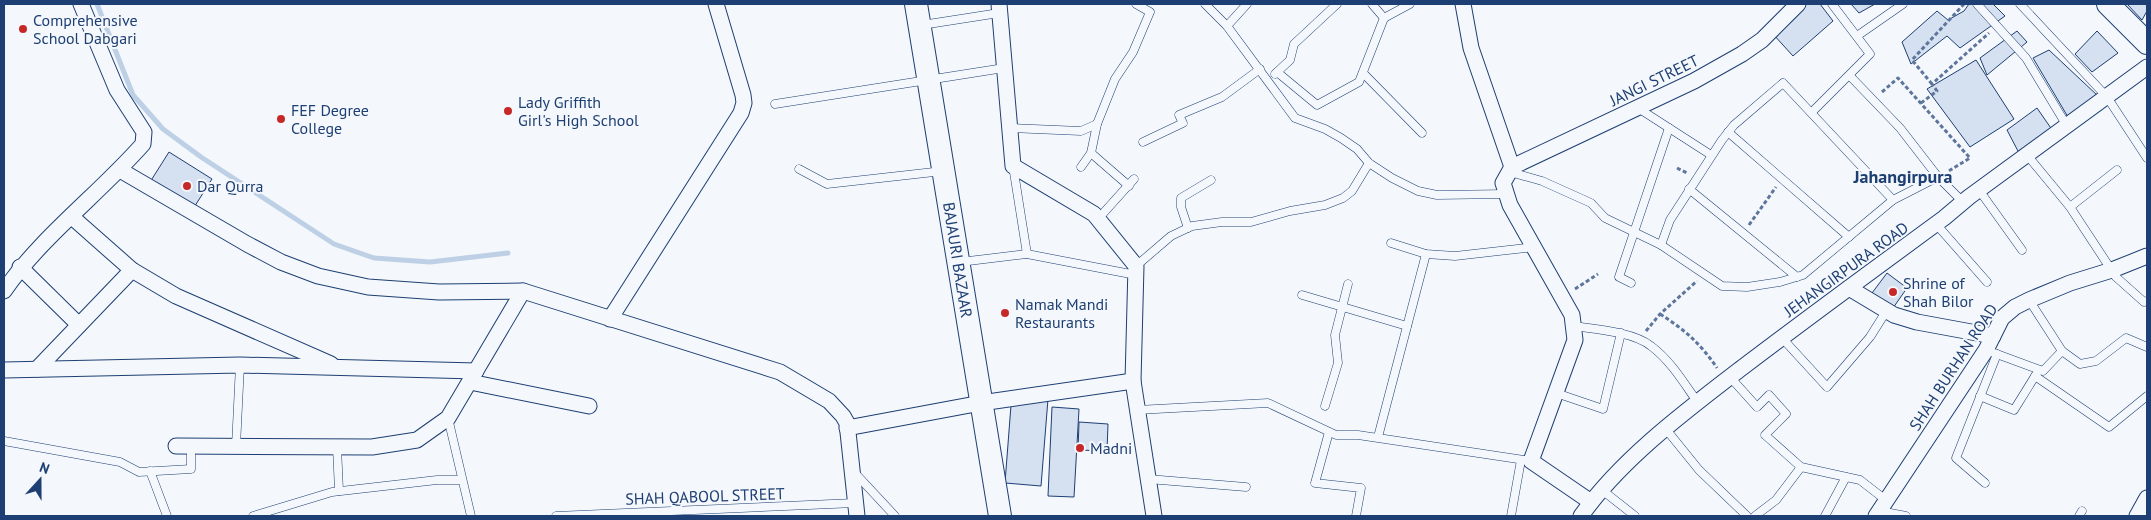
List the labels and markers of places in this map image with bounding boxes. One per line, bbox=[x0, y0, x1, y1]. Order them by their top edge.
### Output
place label: Comprehensive School Dabgari bbox=[33, 10, 138, 48]
marker: Comprehensive School Dabgari bbox=[17, 23, 29, 35]
place label: Lady Griffith Girl's High School bbox=[518, 92, 639, 130]
place label: FEF Degree College bbox=[291, 100, 369, 138]
marker: Lady Griffith Girl's High School bbox=[502, 105, 514, 117]
marker: FEF Degree College bbox=[275, 113, 287, 125]
place label: Dar Qurra bbox=[197, 176, 264, 196]
marker: Dar Qurra bbox=[181, 180, 193, 192]
place label: Shrine of Shah Bilor bbox=[1903, 273, 1974, 311]
marker: Shrine of Shah Bilor bbox=[1887, 286, 1899, 298]
place label: Namak Mandi Restaurants bbox=[1015, 294, 1108, 332]
marker: Namak Mandi Restaurants bbox=[999, 307, 1011, 319]
place label: Madni bbox=[1090, 438, 1132, 458]
marker: Madni bbox=[1074, 442, 1086, 454]

